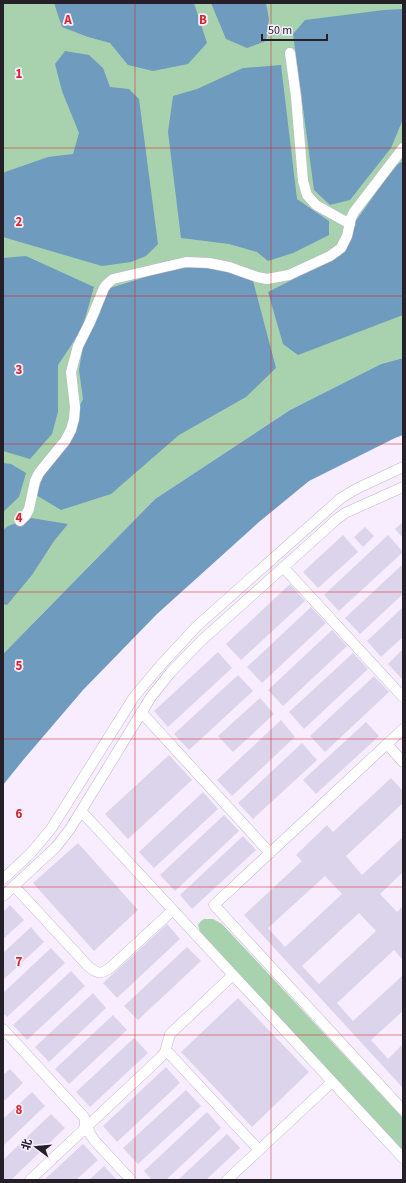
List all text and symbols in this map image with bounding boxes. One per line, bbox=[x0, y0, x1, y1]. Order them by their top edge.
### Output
text: A bbox=[63, 11, 72, 29]
text: B bbox=[199, 11, 207, 29]
scale bar bbox=[262, 16, 327, 42]
text: 50 m bbox=[268, 22, 292, 39]
text: 1 bbox=[16, 65, 23, 83]
text: 2 bbox=[16, 213, 23, 231]
text: 3 bbox=[16, 361, 23, 379]
text: 4 bbox=[16, 509, 23, 527]
text: 5 bbox=[16, 657, 23, 675]
text: 6 bbox=[16, 805, 23, 823]
text: 7 bbox=[16, 953, 23, 971]
text: 8 bbox=[16, 1101, 23, 1119]
north arrow bbox=[16, 1127, 56, 1167]
text: 北 bbox=[18, 1137, 36, 1152]

